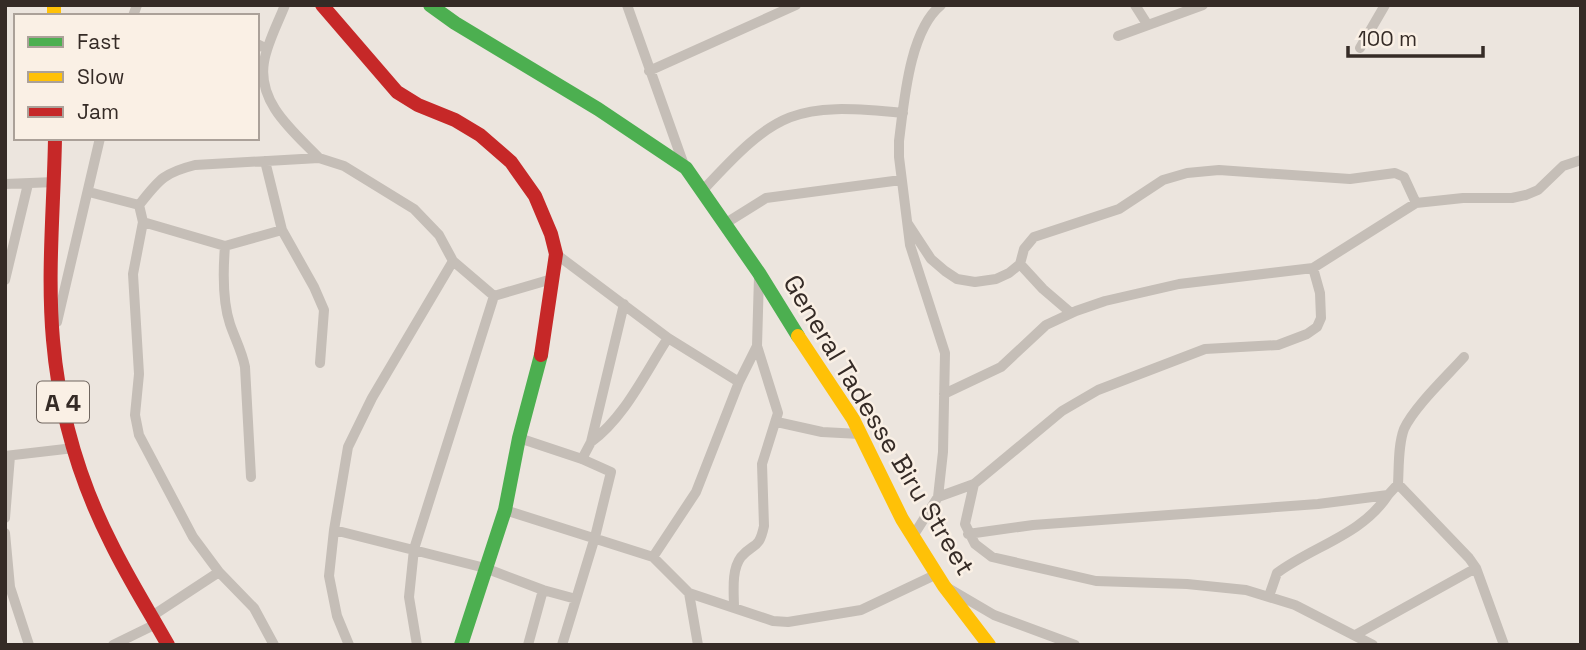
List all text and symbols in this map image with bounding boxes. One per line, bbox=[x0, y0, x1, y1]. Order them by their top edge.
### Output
legend bbox=[14, 14, 259, 140]
scale bar bbox=[1348, 14, 1483, 58]
text: 100 m bbox=[1358, 25, 1417, 52]
text: Fast bbox=[77, 28, 121, 55]
text: Slow bbox=[77, 63, 125, 90]
text: Jam bbox=[77, 98, 119, 125]
street label: General Tadesse Biru Street bbox=[776, 268, 982, 582]
road number: A 4 bbox=[37, 382, 89, 422]

